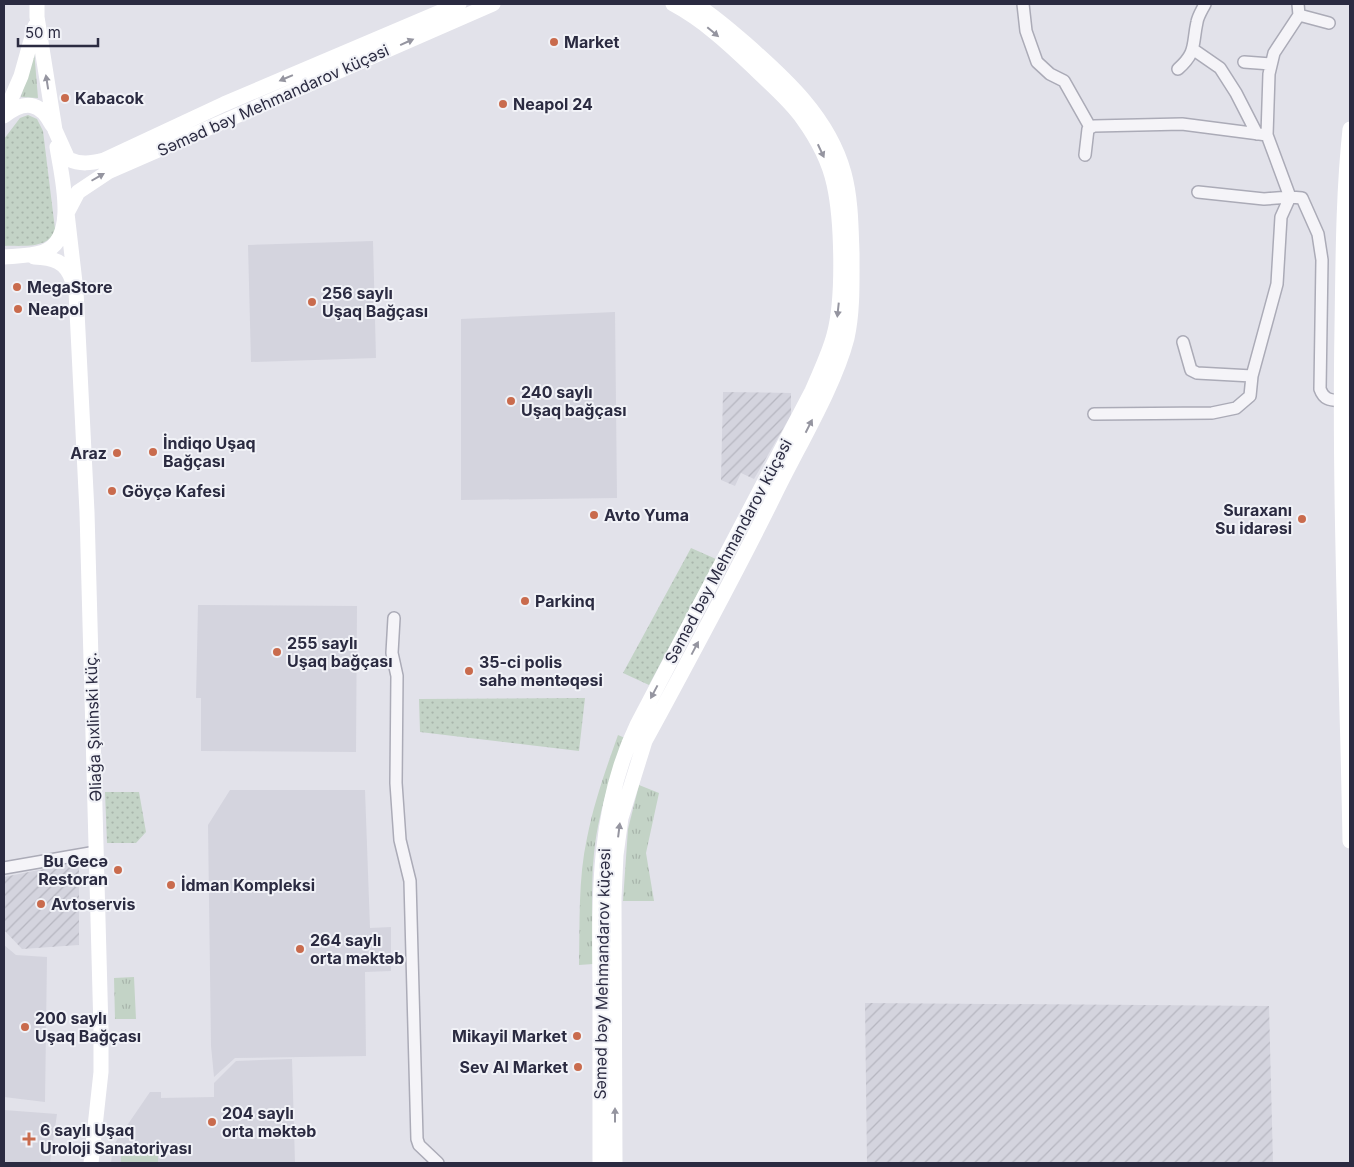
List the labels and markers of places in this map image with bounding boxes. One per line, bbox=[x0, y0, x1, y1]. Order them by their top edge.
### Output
place label: Market bbox=[564, 32, 619, 52]
marker: Market bbox=[548, 36, 560, 48]
place label: Kabacok bbox=[75, 88, 145, 108]
marker: Kabacok bbox=[59, 92, 71, 104]
place label: Neapol 24 bbox=[513, 94, 593, 114]
marker: Neapol 24 bbox=[497, 98, 509, 110]
place label: MegaStore bbox=[27, 277, 112, 297]
marker: MegaStore bbox=[11, 281, 23, 293]
place label: 256 saylı Uşaq Bağçası bbox=[322, 283, 428, 321]
marker: 256 saylı Uşaq Bağçası bbox=[306, 296, 318, 308]
place label: Neapol bbox=[28, 299, 83, 319]
marker: Neapol bbox=[12, 303, 24, 315]
place label: 240 saylı Uşaq bağçası bbox=[521, 382, 627, 420]
marker: 240 saylı Uşaq bağçası bbox=[505, 395, 517, 407]
place label: İndiqo Uşaq Bağçası bbox=[163, 433, 256, 471]
place label: Araz bbox=[70, 443, 107, 463]
marker: İndiqo Uşaq Bağçası bbox=[147, 446, 159, 458]
marker: Araz bbox=[111, 447, 123, 459]
place label: Göyçə Kafesi bbox=[122, 481, 225, 501]
marker: Göyçə Kafesi bbox=[106, 485, 118, 497]
place label: Suraxanı Su idarəsi bbox=[1215, 500, 1292, 538]
place label: Avto Yuma bbox=[604, 505, 689, 525]
marker: Avto Yuma bbox=[588, 509, 600, 521]
marker: Suraxanı Su idarəsi bbox=[1296, 513, 1308, 525]
place label: Parkinq bbox=[535, 591, 595, 611]
marker: Parkinq bbox=[519, 595, 531, 607]
place label: 255 saylı Uşaq bağçası bbox=[287, 633, 393, 671]
marker: 255 saylı Uşaq bağçası bbox=[271, 646, 283, 658]
place label: 35-ci polis sahə məntəqəsi bbox=[479, 652, 603, 690]
marker: 35-ci polis sahə məntəqəsi bbox=[463, 665, 475, 677]
place label: Bu Gecə Restoran bbox=[38, 851, 108, 889]
marker: Bu Gecə Restoran bbox=[112, 864, 124, 876]
place label: İdman Kompleksi bbox=[181, 875, 315, 895]
marker: İdman Kompleksi bbox=[165, 879, 177, 891]
place label: Avtoservis bbox=[51, 894, 135, 914]
marker: Avtoservis bbox=[35, 898, 47, 910]
place label: 264 saylı orta məktəb bbox=[310, 930, 404, 968]
marker: 264 saylı orta məktəb bbox=[294, 943, 306, 955]
place label: 200 saylı Uşaq Bağçası bbox=[35, 1008, 141, 1046]
marker: 200 saylı Uşaq Bağçası bbox=[19, 1021, 31, 1033]
place label: Mikayil Market bbox=[452, 1026, 567, 1046]
marker: Mikayil Market bbox=[571, 1030, 583, 1042]
place label: Sev Al Market bbox=[460, 1057, 568, 1077]
marker: Sev Al Market bbox=[572, 1061, 584, 1073]
place label: 204 saylı orta məktəb bbox=[222, 1103, 316, 1141]
marker: 204 saylı orta məktəb bbox=[206, 1116, 218, 1128]
place label: 6 saylı Uşaq Uroloji Sanatoriyası bbox=[40, 1120, 192, 1158]
marker: 6 saylı Uşaq Uroloji Sanatoriyası bbox=[22, 1132, 36, 1146]

